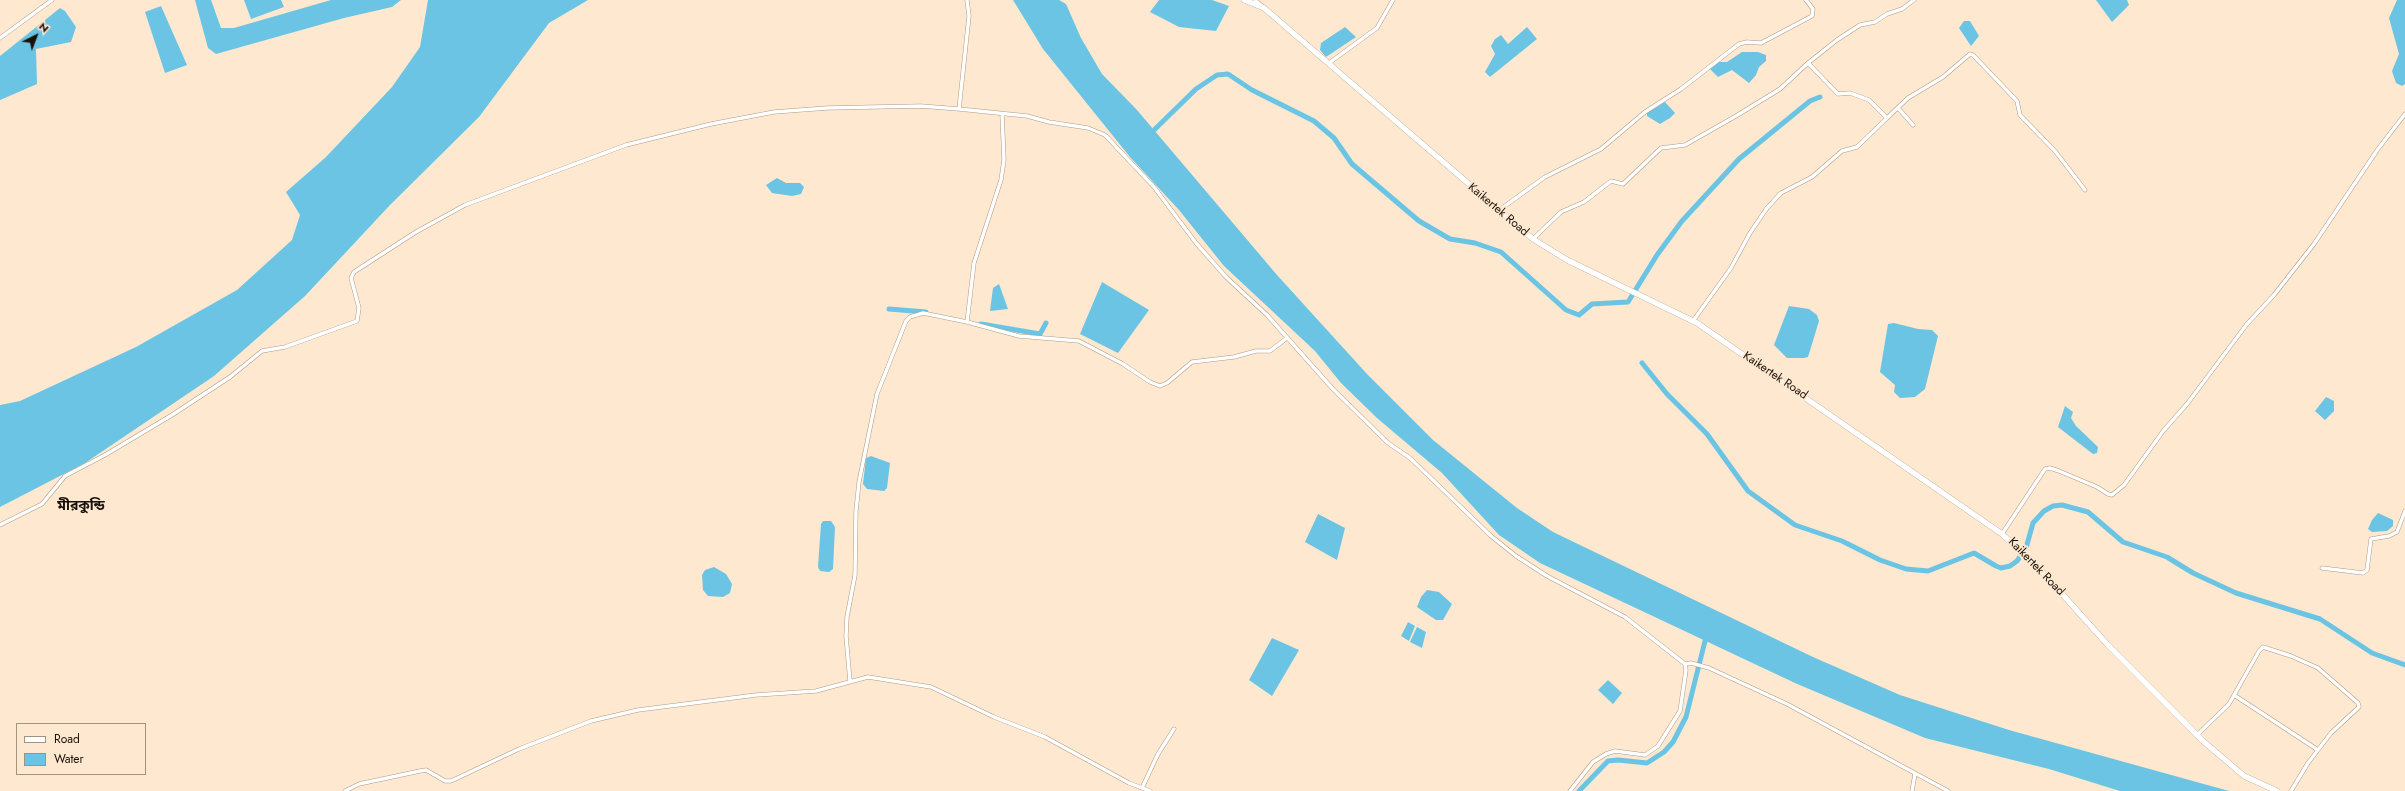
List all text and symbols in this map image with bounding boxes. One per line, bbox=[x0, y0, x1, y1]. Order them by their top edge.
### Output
north arrow bbox=[16, 16, 56, 56]
text: N bbox=[35, 18, 53, 36]
street label: Kaikertek Road bbox=[1465, 180, 1531, 240]
street label: Kaikertek Road bbox=[1740, 349, 1810, 403]
district label: মীরকুন্ডি bbox=[57, 499, 105, 515]
street label: Kaikertek Road bbox=[2005, 535, 2067, 599]
legend bbox=[16, 723, 146, 775]
text: Road bbox=[54, 730, 80, 748]
text: Water bbox=[54, 750, 84, 768]

